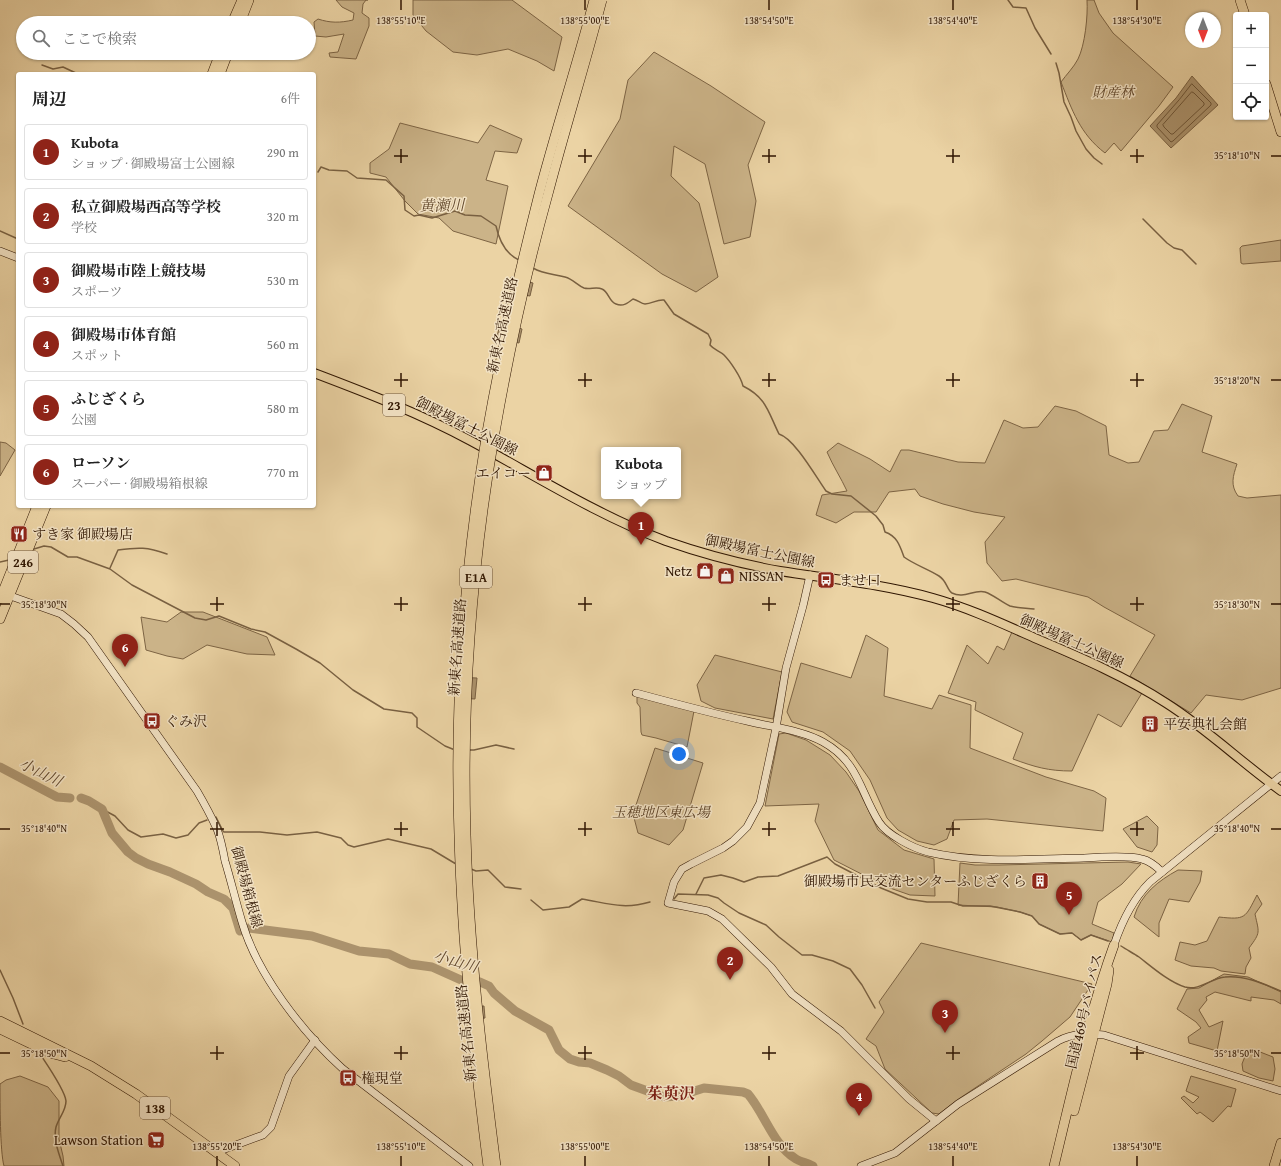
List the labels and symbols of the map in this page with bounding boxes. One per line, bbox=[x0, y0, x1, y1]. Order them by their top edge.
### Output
north arrow bbox=[1185, 12, 1221, 48]
text: 138°55'10"E bbox=[376, 13, 426, 28]
text: 138°55'00"E bbox=[560, 13, 610, 28]
text: 138°54'50"E bbox=[744, 13, 794, 28]
text: 138°54'40"E bbox=[928, 13, 978, 28]
text: 138°54'30"E bbox=[1112, 13, 1162, 28]
park label: 財産林 bbox=[1092, 82, 1136, 102]
text: 35°18'10"N bbox=[1214, 148, 1260, 163]
water label: 黄瀬川 bbox=[419, 194, 467, 216]
street label: 新東名高速道路 bbox=[482, 275, 522, 375]
text: 35°18'20"N bbox=[1214, 373, 1260, 388]
street label: 御殿場富士公園線 bbox=[413, 392, 521, 460]
road number: 23 bbox=[383, 394, 405, 416]
place label: エイコー bbox=[476, 463, 531, 483]
shop icon: エイコー bbox=[534, 463, 554, 483]
pin: 1 bbox=[628, 512, 654, 545]
restaurant icon: すき家 御殿場店 bbox=[9, 524, 29, 544]
place label: すき家 御殿場店 bbox=[32, 524, 133, 544]
street label: 御殿場富士公園線 bbox=[703, 530, 817, 572]
road number: 246 bbox=[8, 551, 38, 573]
place label: Netz bbox=[665, 561, 692, 581]
shop icon: Netz bbox=[695, 561, 715, 581]
road number: E1A bbox=[460, 566, 492, 588]
shop icon: NISSAN bbox=[716, 566, 736, 586]
place label: NISSAN bbox=[739, 566, 784, 586]
bus stop icon: ませ口 bbox=[816, 570, 836, 590]
place label: ませ口 bbox=[839, 570, 881, 590]
text: 35°18'30"N bbox=[21, 597, 67, 612]
street label: 新東名高速道路 bbox=[444, 597, 470, 697]
text: 35°18'30"N bbox=[1214, 597, 1260, 612]
street label: 御殿場富士公園線 bbox=[1017, 609, 1127, 673]
pin: 6 bbox=[112, 634, 138, 667]
bus stop icon: ぐみ沢 bbox=[142, 711, 162, 731]
place label: ぐみ沢 bbox=[165, 711, 207, 731]
building icon: 平安典礼会館 bbox=[1140, 714, 1160, 734]
place label: 平安典礼会館 bbox=[1163, 714, 1247, 734]
your location bbox=[669, 744, 689, 764]
water label: 小山川 bbox=[16, 753, 68, 792]
park label: 玉穂地区東広場 bbox=[612, 802, 712, 822]
text: 35°18'40"N bbox=[21, 821, 67, 836]
text: 35°18'40"N bbox=[1214, 821, 1260, 836]
street label: 御殿場箱根線 bbox=[226, 844, 268, 930]
place label: 御殿場市民交流センターふじざくら bbox=[804, 871, 1027, 891]
building icon: 御殿場市民交流センターふじざくら bbox=[1030, 871, 1050, 891]
pin: 5 bbox=[1056, 882, 1082, 915]
water label: 小山川 bbox=[431, 945, 482, 978]
pin: 2 bbox=[717, 947, 743, 980]
street label: 国道469号バイパス bbox=[1061, 951, 1107, 1071]
street label: 新東名高速道路 bbox=[451, 983, 481, 1083]
pin: 3 bbox=[932, 1000, 958, 1033]
text: 35°18'50"N bbox=[21, 1046, 67, 1061]
text: 35°18'50"N bbox=[1214, 1046, 1260, 1061]
bus stop icon: 権現堂 bbox=[338, 1068, 358, 1088]
place label: 権現堂 bbox=[361, 1068, 403, 1088]
district label: 茱萸沢 bbox=[647, 1081, 695, 1105]
pin: 4 bbox=[846, 1083, 872, 1116]
road number: 138 bbox=[140, 1097, 170, 1119]
place label: Lawson Station bbox=[54, 1130, 143, 1150]
supermarket icon: Lawson Station bbox=[146, 1130, 166, 1150]
text: 138°55'20"E bbox=[192, 1139, 242, 1154]
text: 138°55'10"E bbox=[376, 1139, 426, 1154]
text: 138°55'00"E bbox=[560, 1139, 610, 1154]
text: 138°54'50"E bbox=[744, 1139, 794, 1154]
text: 138°54'40"E bbox=[928, 1139, 978, 1154]
text: 138°54'30"E bbox=[1112, 1139, 1162, 1154]

